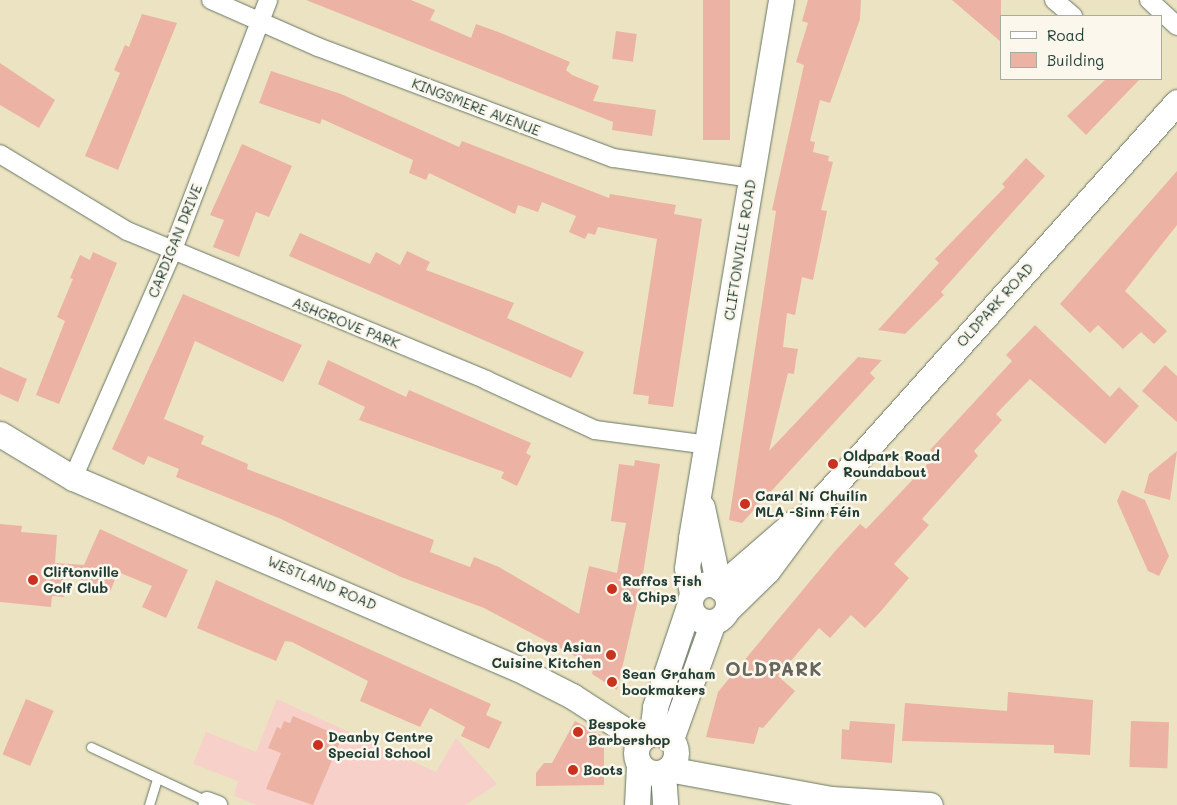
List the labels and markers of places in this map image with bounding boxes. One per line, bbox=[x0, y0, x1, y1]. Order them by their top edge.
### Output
place label: Oldpark Road Roundabout bbox=[843, 448, 940, 481]
marker: Oldpark Road Roundabout bbox=[827, 458, 839, 470]
place label: Carál Ní Chuilín MLA -Sinn Féin bbox=[755, 488, 867, 520]
marker: Carál Ní Chuilín MLA -Sinn Féin bbox=[739, 498, 751, 510]
place label: Cliftonville Golf Club bbox=[43, 564, 119, 596]
place label: Raffos Fish & Chips bbox=[622, 573, 702, 606]
marker: Cliftonville Golf Club bbox=[27, 574, 39, 586]
marker: Raffos Fish & Chips bbox=[606, 583, 618, 595]
place label: Choys Asian Cuisine Kitchen bbox=[492, 639, 601, 672]
marker: Choys Asian Cuisine Kitchen bbox=[605, 649, 617, 661]
place label: Sean Graham bookmakers bbox=[622, 666, 715, 699]
marker: Sean Graham bookmakers bbox=[606, 676, 618, 688]
place label: Bespoke Barbershop bbox=[588, 716, 670, 749]
marker: Bespoke Barbershop bbox=[572, 726, 584, 738]
place label: Deanby Centre Special School bbox=[328, 729, 433, 762]
marker: Deanby Centre Special School bbox=[312, 739, 324, 751]
place label: Boots bbox=[583, 762, 623, 778]
marker: Boots bbox=[567, 764, 579, 776]

